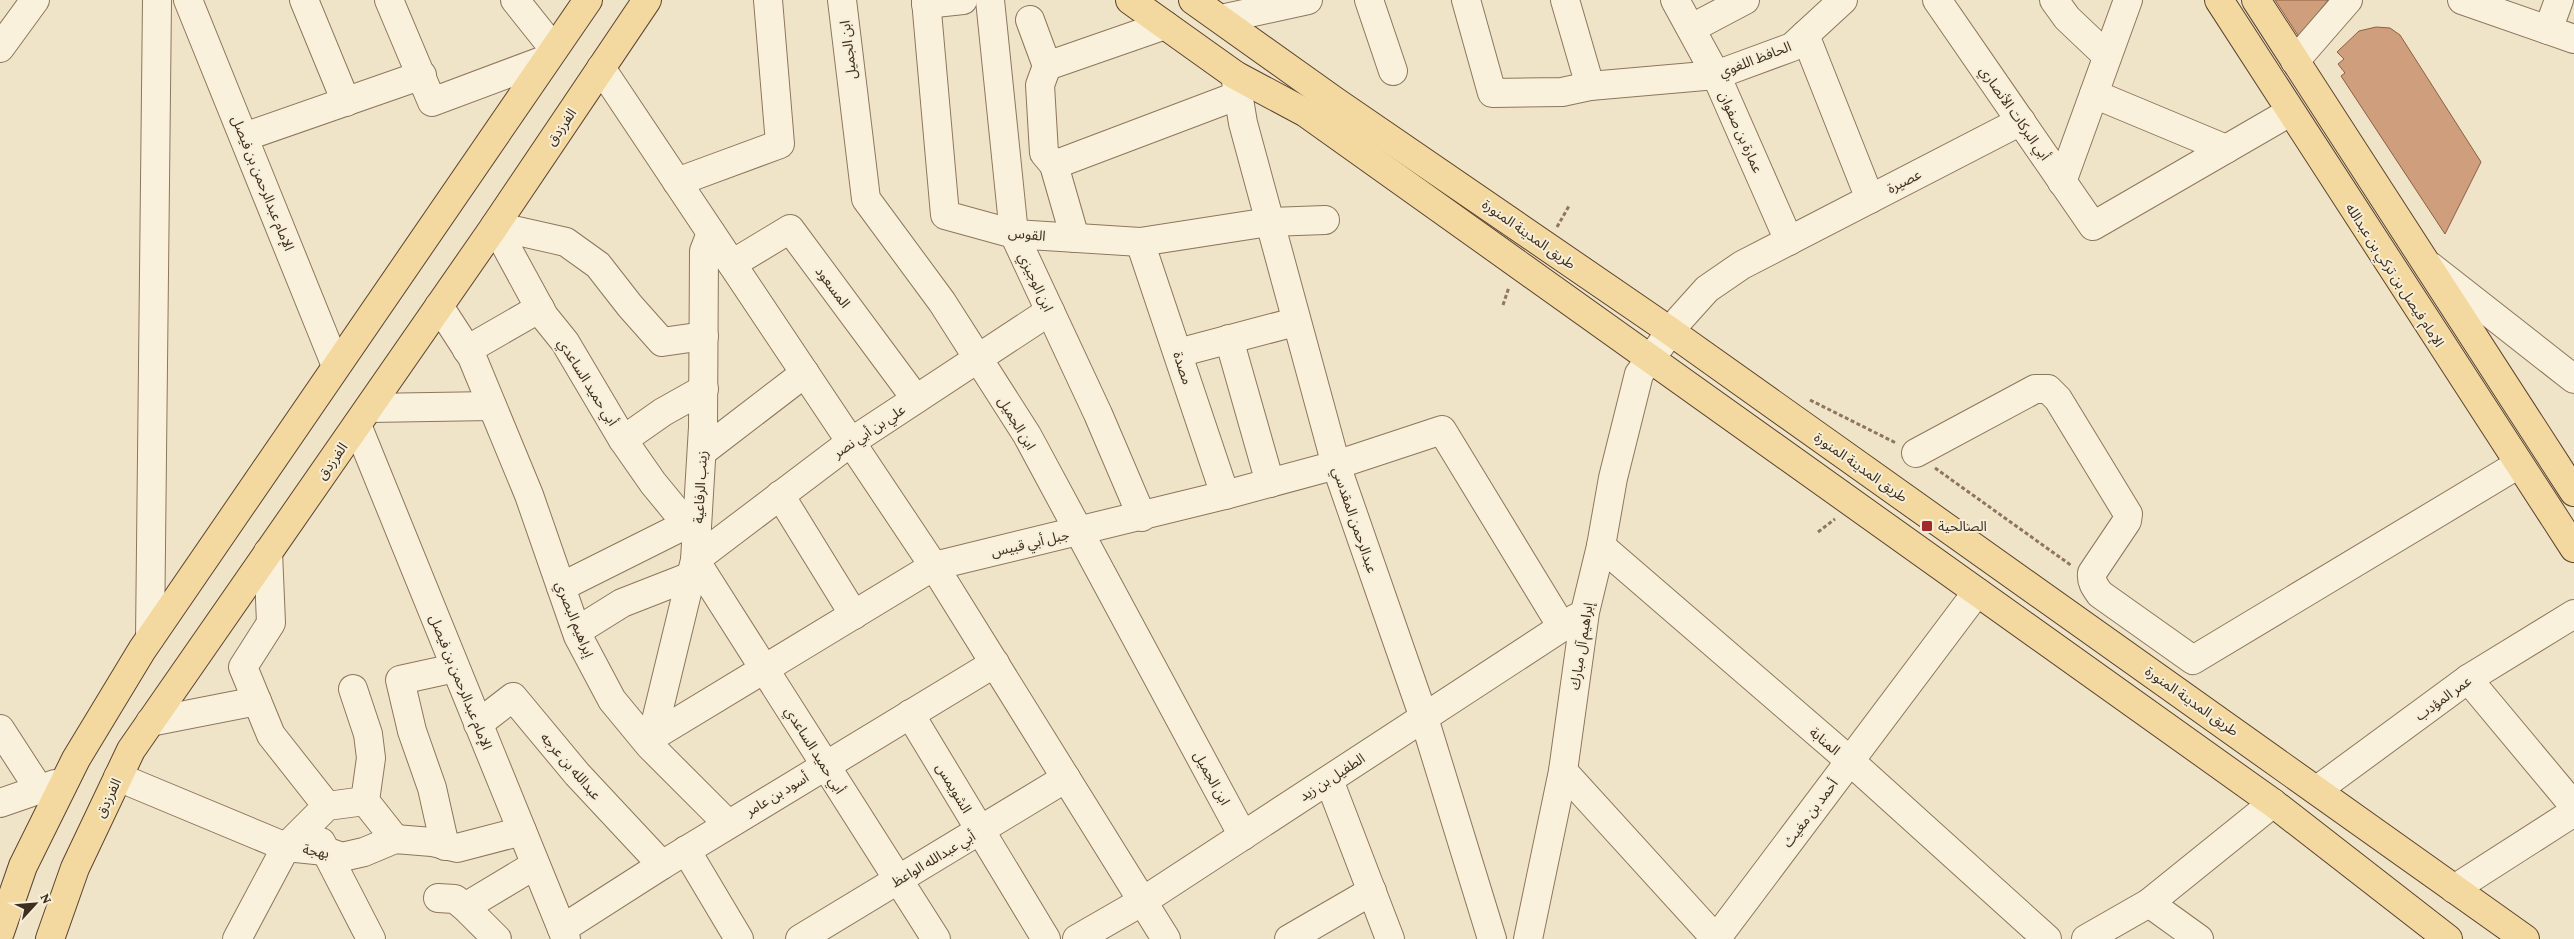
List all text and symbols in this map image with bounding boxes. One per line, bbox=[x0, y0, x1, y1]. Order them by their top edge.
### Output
street label: ابن الجميل bbox=[836, 19, 861, 80]
street label: الحافظ اللغوي bbox=[1717, 38, 1795, 83]
street label: أبي البركات الأنصاري bbox=[1974, 62, 2054, 166]
street label: عمارة بن صفوان bbox=[1715, 89, 1766, 176]
street label: الفرزدق bbox=[543, 105, 580, 149]
street label: الإمام عبدالرحمن بن فيصل bbox=[226, 113, 297, 254]
street label: عصيرة bbox=[1884, 166, 1924, 197]
street label: طريق المدينة المنورة bbox=[1478, 196, 1579, 274]
street label: الإمام فيصل بن تركي بن عبدالله bbox=[2340, 200, 2448, 352]
street label: القوس bbox=[1007, 224, 1046, 245]
street label: ابن الوجيزي bbox=[1012, 250, 1057, 315]
street label: المسعود bbox=[812, 263, 854, 311]
street label: أبي حميد الساعدي bbox=[552, 335, 622, 431]
street label: مصدة bbox=[1170, 349, 1196, 387]
street label: ابن الجميل bbox=[994, 393, 1039, 453]
street label: علي بن أبي نصر bbox=[829, 400, 910, 464]
street label: طريق المدينة المنورة bbox=[1810, 429, 1911, 507]
street label: الفرزدق bbox=[313, 439, 351, 483]
street label: زينب الرفاعية bbox=[690, 450, 711, 524]
street label: عبدالرحمن المقدسي bbox=[1326, 465, 1381, 576]
place label: الصالحية bbox=[1938, 518, 1987, 534]
marker: الصالحية bbox=[1920, 519, 1934, 533]
street label: جبل أبي قبيس bbox=[989, 525, 1071, 563]
street label: إبراهيم البصري bbox=[549, 579, 598, 662]
street label: إبراهيم آل مبارك bbox=[1566, 600, 1599, 691]
street label: الإمام عبدالرحمن بن فيصل bbox=[424, 612, 495, 753]
street label: طريق المدينة المنورة bbox=[2141, 663, 2242, 741]
street label: عمر المؤدب bbox=[2412, 672, 2475, 725]
street label: أبي حميد الساعدي bbox=[779, 703, 849, 799]
street label: المنابة bbox=[1807, 724, 1843, 758]
street label: عبدالله بن عرجه bbox=[537, 729, 604, 803]
street label: ابن الجميل bbox=[1190, 748, 1233, 808]
street label: الطفيل بن زيد bbox=[1296, 750, 1368, 805]
street label: الشويمس bbox=[932, 760, 975, 816]
street label: أسود بن عامر bbox=[741, 768, 812, 820]
street label: أحمد بن مغيث bbox=[1778, 775, 1842, 851]
street label: الفرزدق bbox=[92, 776, 125, 821]
street label: أبي عبدالله الواعظ bbox=[888, 827, 980, 893]
street label: بهجة bbox=[301, 841, 331, 862]
north arrow bbox=[10, 879, 60, 929]
text: N bbox=[37, 891, 56, 907]

